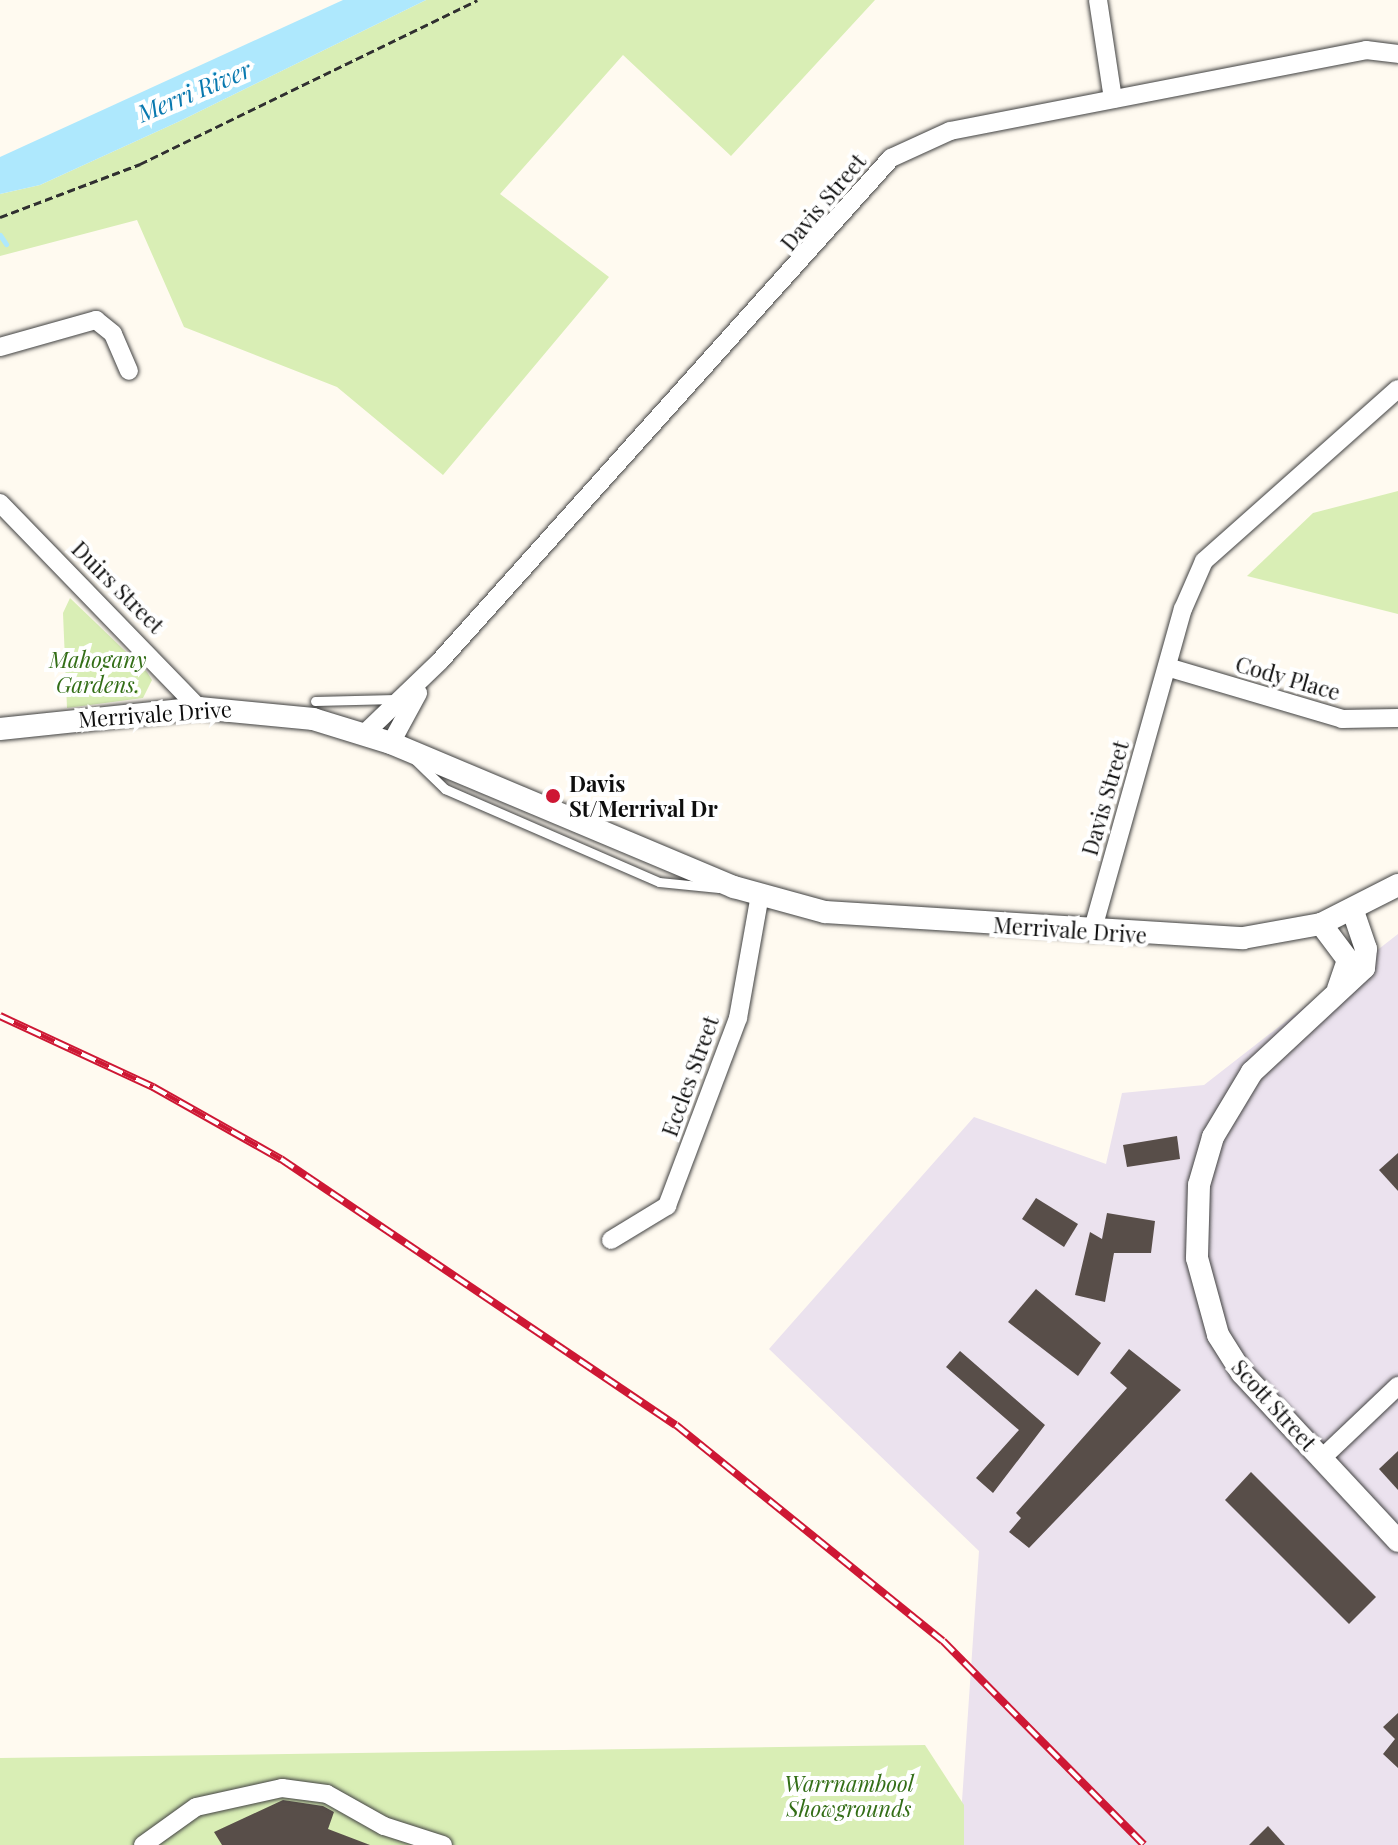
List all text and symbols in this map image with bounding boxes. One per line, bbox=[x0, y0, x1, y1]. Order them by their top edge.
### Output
water label: Merri River bbox=[133, 54, 255, 128]
street label: Davis Street bbox=[775, 148, 871, 256]
street label: Duirs Street bbox=[66, 535, 170, 639]
park label: Mahogany Gardens. bbox=[49, 646, 147, 698]
street label: Cody Place bbox=[1232, 650, 1344, 706]
street label: Merrivale Drive bbox=[77, 695, 233, 733]
street label: Davis Street bbox=[1076, 738, 1134, 858]
place label: Davis St/Merrival Dr bbox=[569, 770, 718, 822]
marker: Davis St/Merrival Dr bbox=[544, 787, 562, 805]
street label: Merrivale Drive bbox=[992, 911, 1148, 949]
street label: Eccles Street bbox=[656, 1012, 724, 1140]
street label: Scott Street bbox=[1226, 1354, 1322, 1456]
park label: Warrnambool Showgrounds bbox=[784, 1770, 914, 1822]

